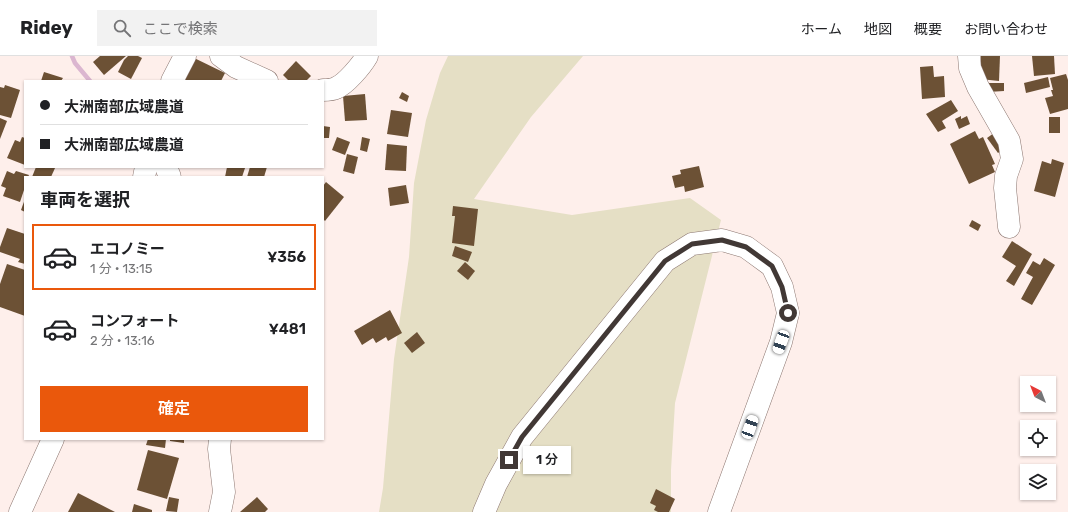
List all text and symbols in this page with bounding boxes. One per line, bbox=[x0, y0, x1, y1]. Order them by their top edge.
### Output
search box bbox=[97, 10, 377, 46]
text: Ridey bbox=[20, 16, 73, 39]
icon: search bbox=[111, 17, 133, 39]
text: ここで検索 bbox=[143, 20, 218, 38]
text: ホーム bbox=[800, 21, 842, 38]
text: 地図 bbox=[864, 21, 892, 38]
text: 概要 bbox=[914, 21, 942, 38]
text: お問い合わせ bbox=[964, 21, 1048, 38]
text: 大洲南部広域農道 bbox=[64, 98, 184, 116]
text: 大洲南部広域農道 bbox=[64, 136, 184, 154]
text: 車両を選択 bbox=[40, 189, 130, 211]
icon: car bbox=[42, 239, 78, 275]
text: エコノミー bbox=[90, 240, 165, 258]
text: ¥356 bbox=[267, 248, 306, 266]
text: 1 分 · 13:15 bbox=[90, 261, 152, 276]
route start bbox=[779, 304, 797, 322]
icon: car bbox=[42, 311, 78, 347]
text: コンフォート bbox=[90, 312, 180, 330]
text: ¥481 bbox=[269, 320, 306, 338]
car bbox=[771, 329, 791, 355]
text: 2 分 · 13:16 bbox=[90, 333, 155, 348]
north arrow bbox=[1020, 376, 1056, 412]
map controls bbox=[1020, 376, 1056, 500]
button: 確定 bbox=[40, 386, 308, 432]
car bbox=[740, 414, 760, 440]
button: locate bbox=[1020, 420, 1056, 456]
callout: 1 分 bbox=[523, 446, 571, 474]
route end bbox=[500, 451, 518, 469]
text: 1 分 bbox=[536, 452, 558, 467]
button: layers bbox=[1020, 464, 1056, 500]

